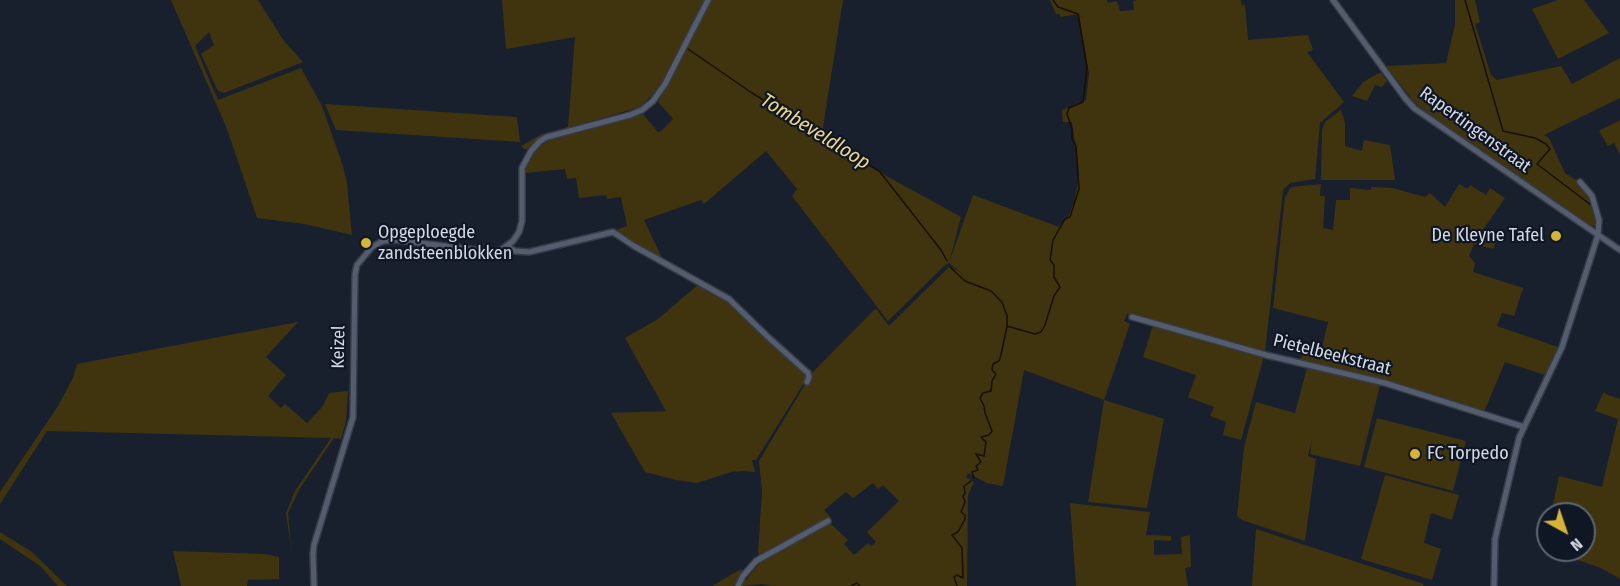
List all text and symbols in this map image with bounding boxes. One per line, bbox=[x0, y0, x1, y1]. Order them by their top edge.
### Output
street label: Rapertingenstraat bbox=[1415, 82, 1535, 178]
water label: Tombeveldloop bbox=[756, 89, 874, 175]
place label: Opgeploegde zandsteenblokken bbox=[378, 222, 512, 264]
place label: De Kleyne Tafel bbox=[1432, 225, 1544, 247]
marker: De Kleyne Tafel bbox=[1549, 229, 1563, 243]
marker: Opgeploegde zandsteenblokken bbox=[359, 236, 373, 250]
street label: Keizel bbox=[328, 325, 350, 369]
street label: Pietelbeekstraat bbox=[1271, 330, 1393, 380]
place label: FC Torpedo bbox=[1427, 443, 1509, 465]
marker: FC Torpedo bbox=[1408, 447, 1422, 461]
north arrow bbox=[1536, 502, 1596, 562]
text: N bbox=[1567, 534, 1586, 555]

